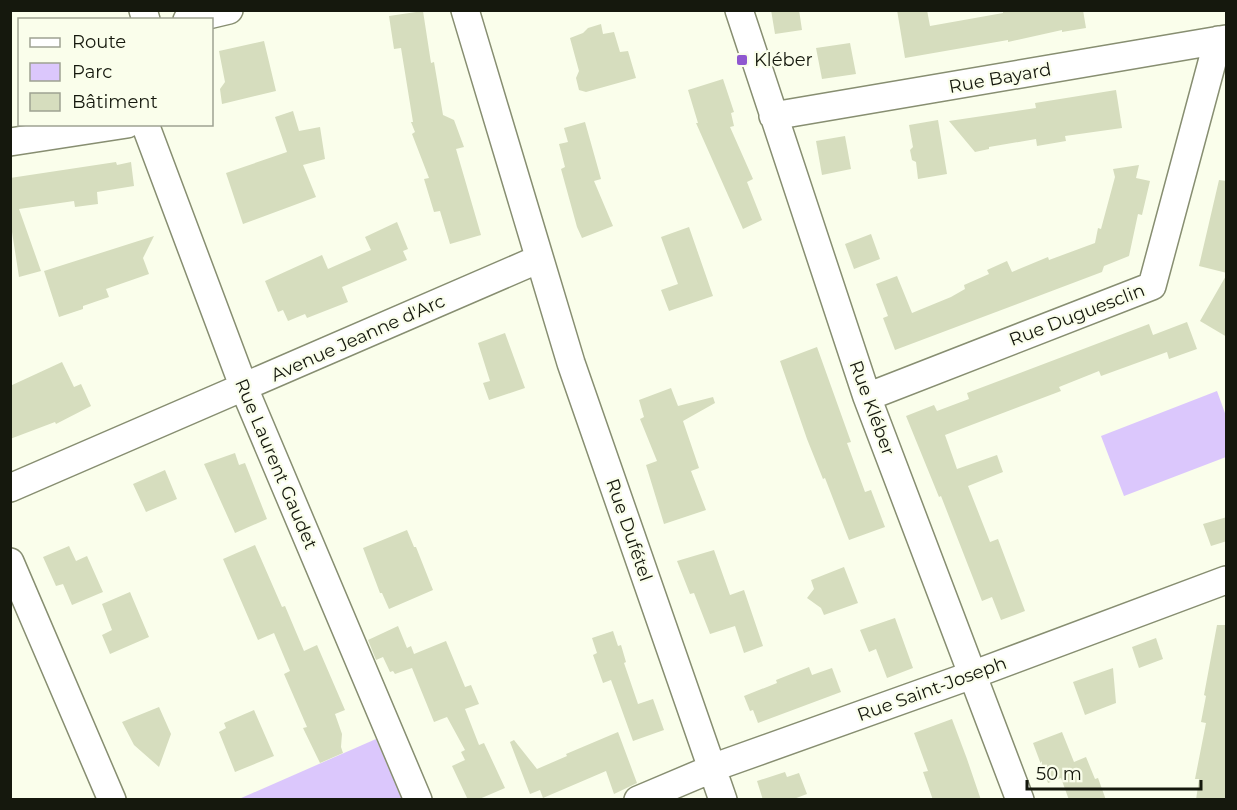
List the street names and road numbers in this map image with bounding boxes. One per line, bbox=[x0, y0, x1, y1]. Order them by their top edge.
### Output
street label: Rue Bayard bbox=[947, 58, 1053, 98]
street label: Rue Duguesclin bbox=[1006, 279, 1148, 351]
street label: Avenue Jeanne d'Arc bbox=[268, 290, 448, 386]
street label: Rue Kléber bbox=[845, 357, 899, 459]
street label: Rue Laurent Gaudet bbox=[230, 375, 322, 553]
street label: Rue Dufétel bbox=[601, 476, 657, 584]
street label: Rue Saint-Joseph bbox=[854, 652, 1010, 726]

